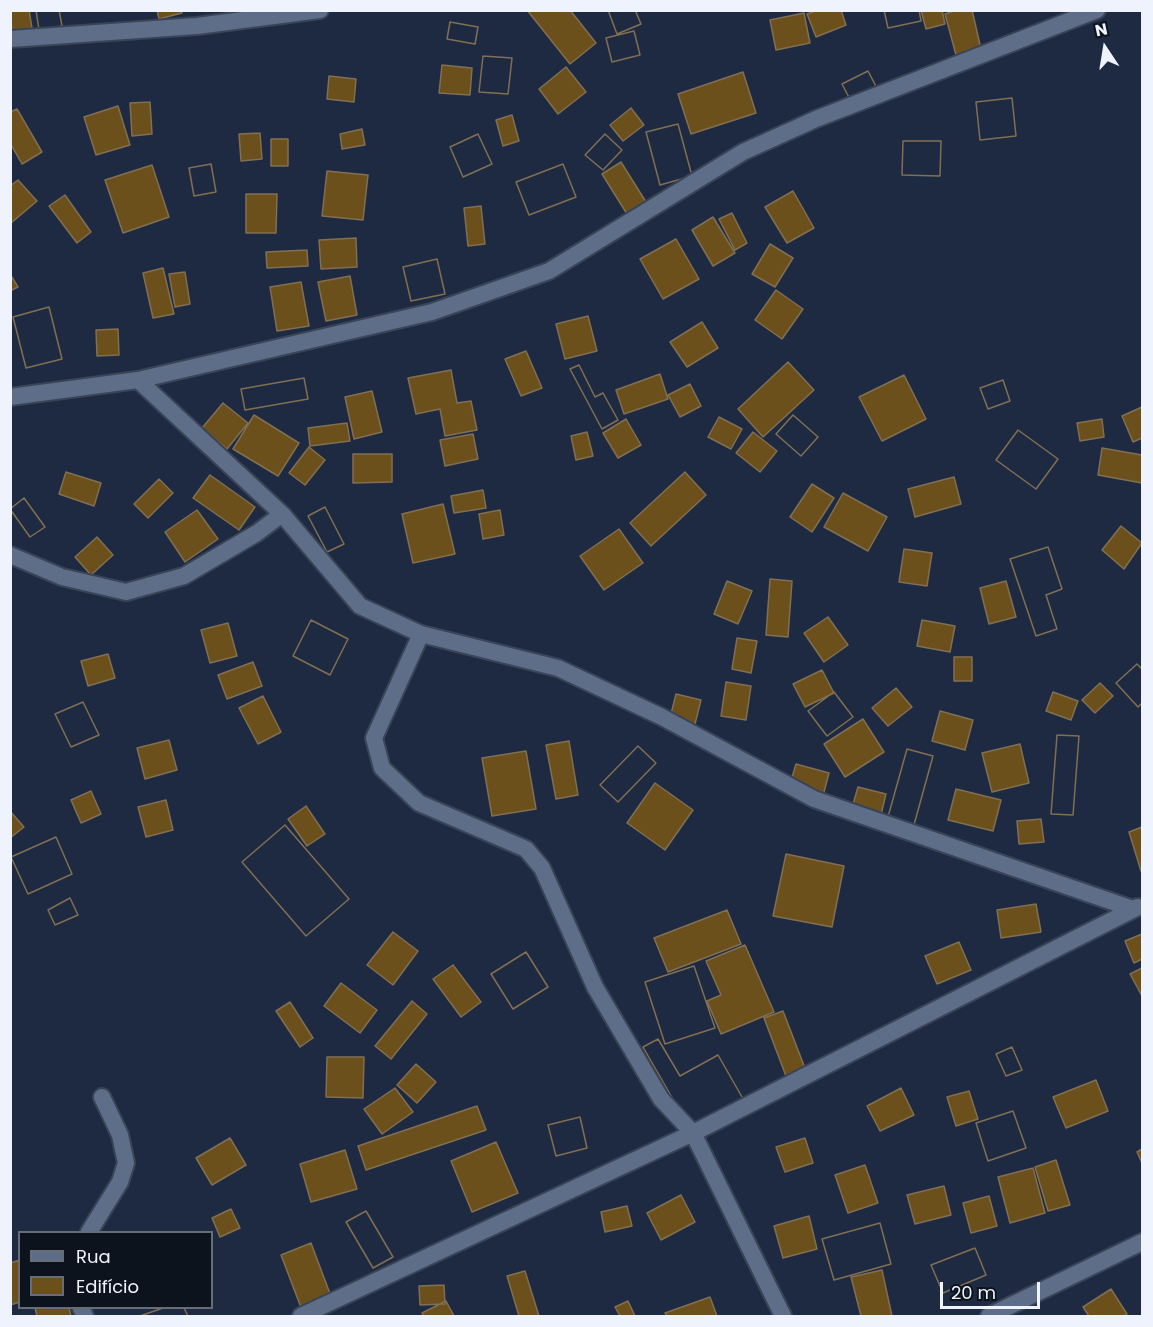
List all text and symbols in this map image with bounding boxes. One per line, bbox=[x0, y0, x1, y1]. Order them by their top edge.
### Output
text: N bbox=[1093, 17, 1109, 42]
north arrow bbox=[1075, 18, 1135, 78]
legend bbox=[18, 1231, 213, 1309]
text: Rua bbox=[76, 1244, 111, 1269]
scale bar bbox=[943, 1270, 1044, 1308]
text: Edifício bbox=[76, 1274, 139, 1299]
text: 20 m bbox=[951, 1280, 996, 1305]

